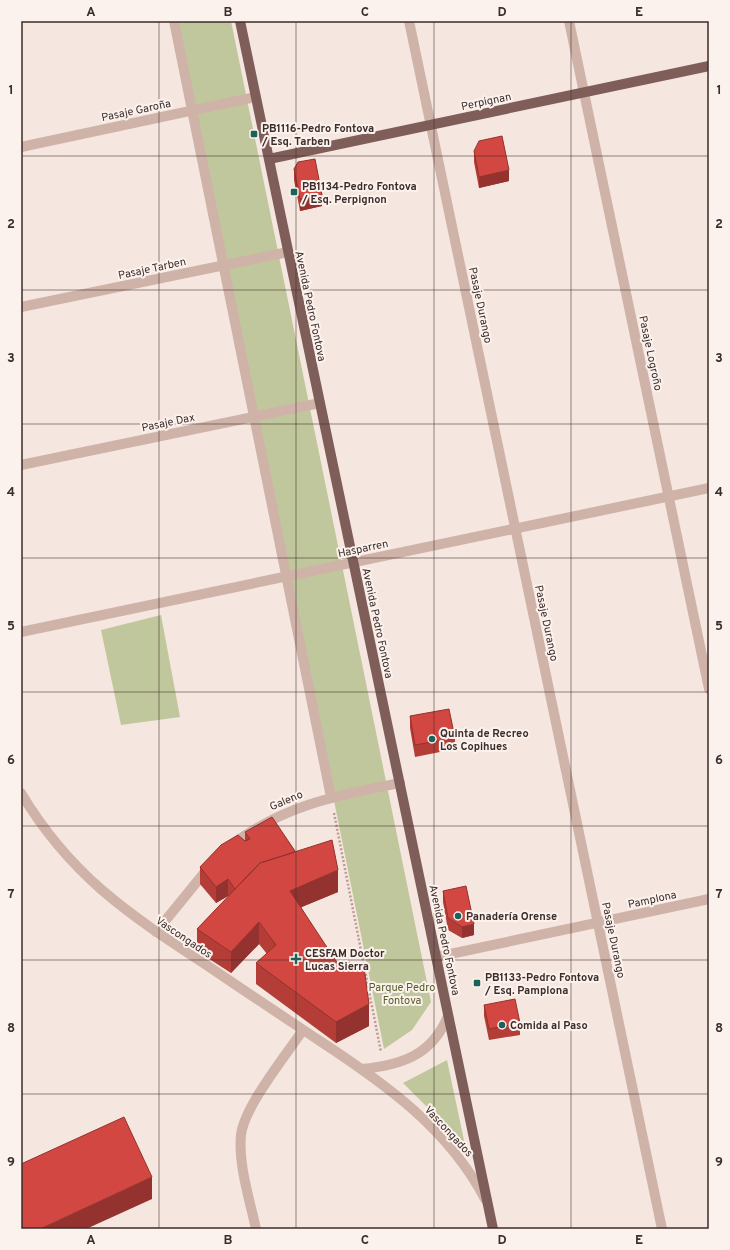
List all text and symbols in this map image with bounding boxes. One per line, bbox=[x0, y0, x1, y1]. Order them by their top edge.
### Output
text: A bbox=[86, 5, 96, 21]
text: B bbox=[224, 5, 233, 21]
text: C bbox=[361, 5, 369, 21]
text: D bbox=[497, 5, 507, 21]
text: E bbox=[635, 5, 643, 21]
text: 1 bbox=[8, 83, 14, 99]
text: 1 bbox=[716, 83, 722, 99]
street label: Perpignan bbox=[460, 90, 513, 114]
street label: Pasaje Garoña bbox=[100, 97, 172, 125]
place label: PB1116-Pedro Fontova / Esq. Tarben bbox=[261, 122, 374, 149]
marker: PB1116-Pedro Fontova / Esq. Tarben bbox=[249, 129, 259, 139]
place label: PB1134-Pedro Fontova / Esq. Perpignon bbox=[301, 180, 417, 207]
marker: PB1134-Pedro Fontova / Esq. Perpignon bbox=[289, 187, 299, 197]
text: 2 bbox=[7, 217, 15, 233]
text: 2 bbox=[715, 217, 723, 233]
street label: Avenida Pedro Fontova bbox=[291, 250, 329, 363]
street label: Pasaje Tarben bbox=[117, 255, 187, 283]
street label: Pasaje Durango bbox=[465, 266, 495, 344]
street label: Pasaje Logroño bbox=[635, 314, 665, 392]
text: 3 bbox=[7, 351, 15, 367]
text: 3 bbox=[715, 351, 723, 367]
street label: Pasaje Dax bbox=[140, 410, 196, 435]
text: 4 bbox=[7, 485, 15, 501]
text: 4 bbox=[715, 485, 723, 501]
street label: Hasparren bbox=[337, 537, 390, 561]
street label: Avenida Pedro Fontova bbox=[358, 567, 396, 680]
street label: Pasaje Durango bbox=[531, 584, 561, 662]
text: 5 bbox=[7, 619, 15, 635]
text: 5 bbox=[715, 619, 723, 635]
place label: Quinta de Recreo Los Copihues bbox=[440, 727, 529, 754]
marker: Quinta de Recreo Los Copihues bbox=[427, 734, 437, 744]
text: 6 bbox=[7, 753, 15, 769]
text: 6 bbox=[715, 753, 723, 769]
street label: Galeno bbox=[268, 788, 305, 814]
street label: Avenida Pedro Fontova bbox=[425, 884, 463, 997]
text: 7 bbox=[8, 887, 15, 903]
text: 7 bbox=[716, 887, 723, 903]
street label: Pamplona bbox=[627, 888, 678, 912]
street label: Pasaje Durango bbox=[598, 901, 628, 979]
place label: Panadería Orense bbox=[466, 910, 557, 924]
marker: Panadería Orense bbox=[453, 911, 463, 921]
street label: Vascongados bbox=[153, 914, 214, 962]
place label: CESFAM Doctor Lucas Sierra bbox=[305, 947, 385, 974]
marker: CESFAM Doctor Lucas Sierra bbox=[290, 953, 302, 965]
place label: PB1133-Pedro Fontova / Esq. Pamplona bbox=[484, 971, 599, 998]
marker: PB1133-Pedro Fontova / Esq. Pamplona bbox=[472, 978, 482, 988]
park label: Parque Pedro Fontova bbox=[369, 981, 435, 1008]
place label: Comida al Paso bbox=[510, 1019, 588, 1033]
marker: Comida al Paso bbox=[497, 1020, 507, 1030]
text: 8 bbox=[7, 1021, 15, 1037]
text: 8 bbox=[715, 1021, 723, 1037]
street label: Vascongados bbox=[421, 1103, 476, 1160]
text: 9 bbox=[7, 1155, 15, 1171]
text: 9 bbox=[715, 1155, 723, 1171]
text: A bbox=[86, 1233, 96, 1249]
text: B bbox=[224, 1233, 233, 1249]
text: C bbox=[361, 1233, 369, 1249]
text: D bbox=[497, 1233, 507, 1249]
text: E bbox=[635, 1233, 643, 1249]

